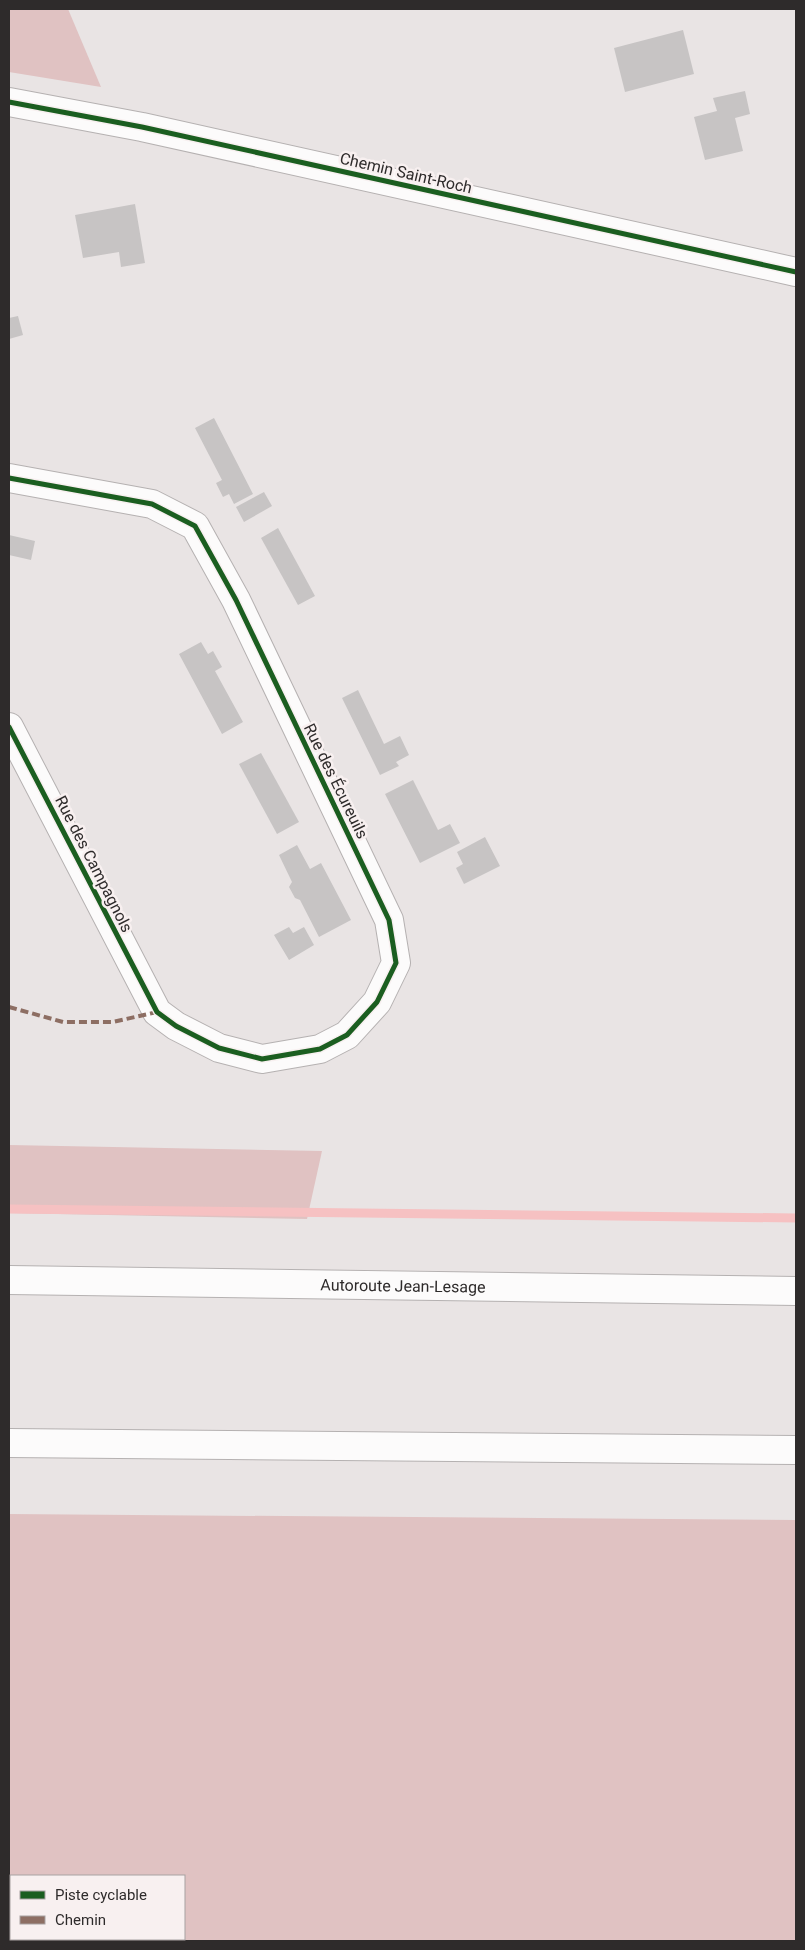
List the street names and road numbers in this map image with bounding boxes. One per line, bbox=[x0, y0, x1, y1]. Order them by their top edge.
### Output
street label: Chemin Saint-Roch bbox=[338, 149, 474, 197]
street label: Rue des Écureuils bbox=[300, 720, 372, 842]
street label: Rue des Campagnols bbox=[51, 793, 137, 935]
street label: Autoroute Jean-Lesage bbox=[320, 1275, 486, 1296]

